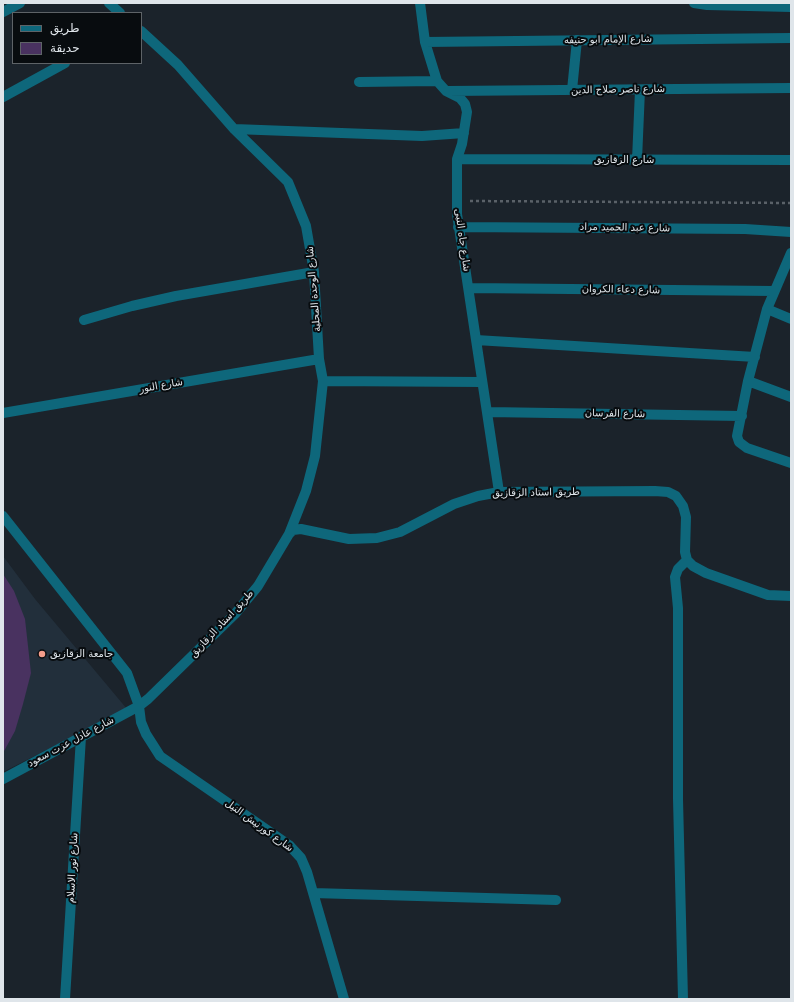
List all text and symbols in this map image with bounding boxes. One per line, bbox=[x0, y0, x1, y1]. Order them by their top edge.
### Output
legend bbox=[12, 12, 142, 64]
text: طريق bbox=[50, 21, 80, 35]
street label: شارع الإمام ابو حنيفه bbox=[564, 33, 652, 47]
text: حديقة bbox=[50, 41, 80, 55]
street label: شارع ناصر صلاح الدين bbox=[571, 83, 665, 97]
street label: شارع الزقازيق bbox=[594, 154, 654, 166]
street label: شارع جاه النبى bbox=[452, 208, 472, 272]
street label: شارع عبد الحميد مراد bbox=[580, 221, 670, 235]
street label: شارع الوحدة المحلية bbox=[304, 246, 324, 332]
street label: شارع دعاء الكروان bbox=[582, 283, 660, 297]
street label: شارع النور bbox=[138, 376, 184, 396]
street label: شارع الفرسان bbox=[585, 407, 645, 421]
street label: طريق استاد الزقازيق bbox=[492, 486, 580, 500]
street label: طريق استاد الزقازيق bbox=[188, 588, 256, 660]
place label: جامعة الزقازيق bbox=[50, 648, 113, 660]
marker: جامعة الزقازيق bbox=[37, 649, 47, 659]
street label: شارع عادل عزت سعود bbox=[26, 714, 116, 770]
street label: شارع كورنيش النيل bbox=[223, 797, 295, 855]
street label: شارع نور الاسلام bbox=[65, 833, 81, 903]

